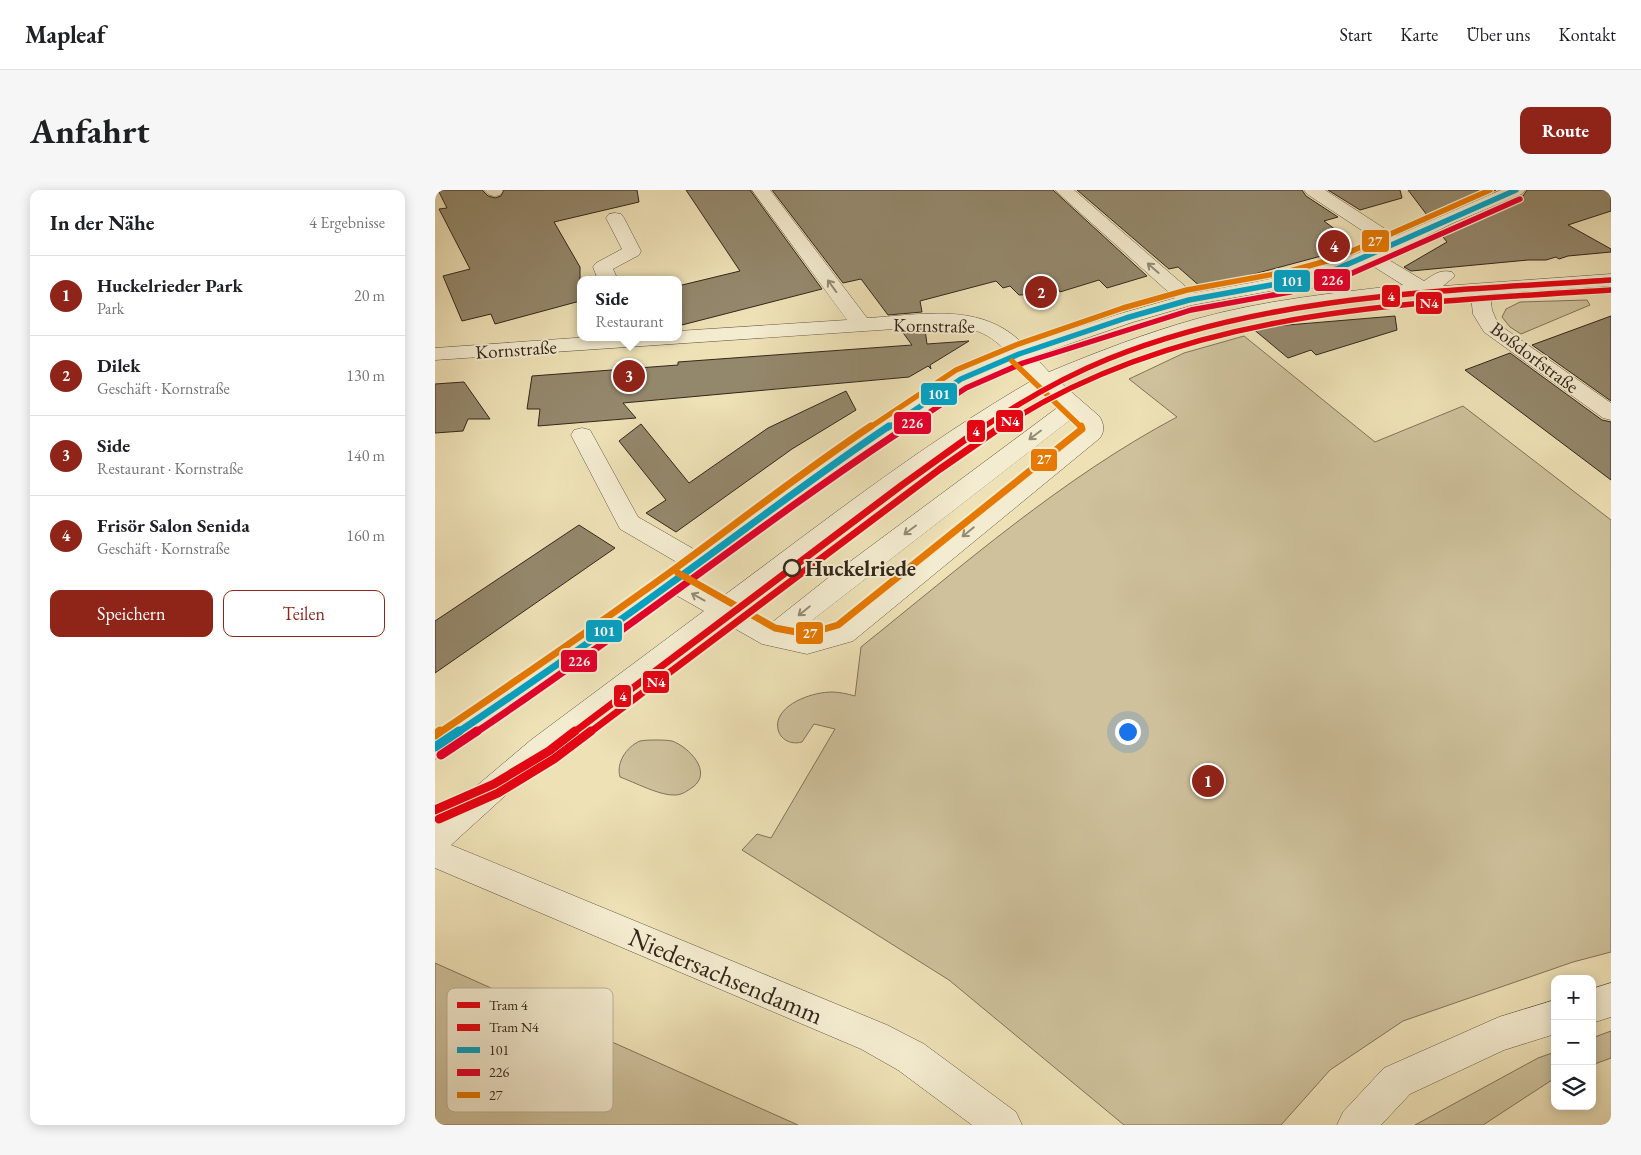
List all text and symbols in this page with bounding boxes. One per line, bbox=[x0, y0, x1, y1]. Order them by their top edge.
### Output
text: Mapleaf bbox=[25, 19, 106, 50]
text: Start bbox=[1339, 23, 1372, 46]
text: Karte bbox=[1400, 23, 1438, 46]
text: Über uns bbox=[1466, 23, 1530, 46]
text: Kontakt bbox=[1558, 23, 1616, 46]
button: Route bbox=[1520, 107, 1611, 154]
text: Anfahrt bbox=[30, 108, 150, 153]
text: In der Nähe bbox=[50, 209, 155, 236]
text: 4 Ergebnisse bbox=[309, 212, 385, 233]
pin: 4 bbox=[1318, 227, 1350, 265]
line badge: 27 bbox=[1361, 229, 1390, 253]
text: 27 bbox=[1368, 232, 1383, 250]
one-way arrow bbox=[1146, 262, 1159, 273]
line badge: 226 bbox=[1313, 268, 1351, 292]
line badge: 101 bbox=[1273, 269, 1311, 293]
text: 226 bbox=[1321, 271, 1344, 289]
text: 101 bbox=[1281, 272, 1303, 290]
text: Huckelrieder Park bbox=[97, 273, 243, 298]
pin: 2 bbox=[1025, 273, 1057, 311]
popup bbox=[577, 276, 682, 341]
one-way arrow bbox=[827, 279, 837, 293]
line badge: 4 bbox=[1381, 284, 1401, 308]
text: 1 bbox=[62, 285, 70, 306]
text: 20 m bbox=[354, 285, 385, 306]
text: Side bbox=[596, 286, 629, 311]
text: 4 bbox=[1387, 287, 1395, 305]
line badge: N4 bbox=[1415, 291, 1443, 315]
text: N4 bbox=[1420, 294, 1439, 312]
text: Park bbox=[97, 298, 124, 319]
text: Restaurant bbox=[596, 311, 663, 332]
street label: Kornstraße bbox=[893, 312, 975, 339]
street label: Boßdorfstraße bbox=[1485, 316, 1584, 399]
street label: Kornstraße bbox=[474, 334, 558, 365]
text: Dilek bbox=[97, 353, 141, 378]
pin: 3 bbox=[613, 357, 645, 395]
text: 2 bbox=[62, 365, 70, 386]
text: 130 m bbox=[346, 365, 385, 386]
text: Geschäft · Kornstraße bbox=[97, 378, 230, 399]
line badge: 101 bbox=[920, 382, 958, 406]
text: 101 bbox=[928, 385, 950, 403]
line badge: N4 bbox=[995, 409, 1024, 433]
line badge: 226 bbox=[893, 411, 932, 435]
text: N4 bbox=[1001, 412, 1020, 430]
text: 226 bbox=[901, 414, 924, 432]
line badge: 4 bbox=[966, 419, 986, 443]
text: 4 bbox=[972, 422, 980, 440]
one-way arrow bbox=[1029, 430, 1042, 441]
text: Side bbox=[97, 433, 130, 458]
text: 3 bbox=[62, 445, 70, 466]
text: 140 m bbox=[346, 445, 385, 466]
line badge: 27 bbox=[1030, 448, 1058, 472]
text: 27 bbox=[1037, 450, 1052, 468]
text: Restaurant · Kornstraße bbox=[97, 458, 243, 479]
text: Frisör Salon Senida bbox=[97, 513, 250, 538]
text: 4 bbox=[62, 525, 70, 546]
text: 160 m bbox=[346, 525, 385, 546]
one-way arrow bbox=[903, 525, 917, 535]
one-way arrow bbox=[962, 527, 975, 538]
text: Geschäft · Kornstraße bbox=[97, 538, 230, 559]
place label: Huckelriede bbox=[805, 554, 916, 583]
marker: Huckelriede bbox=[783, 559, 801, 577]
button: Speichern bbox=[50, 590, 213, 637]
button: Teilen bbox=[223, 590, 385, 637]
one-way arrow bbox=[691, 592, 706, 602]
one-way arrow bbox=[797, 606, 811, 616]
line badge: 101 bbox=[585, 619, 623, 643]
line badge: 27 bbox=[795, 621, 824, 645]
text: 101 bbox=[593, 622, 615, 640]
text: 27 bbox=[803, 624, 818, 642]
line badge: 226 bbox=[560, 649, 598, 673]
text: 226 bbox=[568, 652, 591, 670]
line badge: N4 bbox=[642, 670, 670, 694]
text: N4 bbox=[647, 673, 666, 691]
line badge: 4 bbox=[613, 684, 632, 708]
text: 4 bbox=[619, 687, 627, 705]
your location bbox=[1115, 719, 1141, 745]
pin: 1 bbox=[1192, 762, 1224, 800]
street label: Niedersachsendamm bbox=[624, 920, 828, 1032]
map controls bbox=[1551, 975, 1596, 1110]
button: + bbox=[1551, 975, 1596, 1020]
legend bbox=[447, 988, 613, 1112]
text: Tram 4 bbox=[489, 996, 528, 1014]
text: Tram N4 bbox=[489, 1018, 539, 1036]
button: − bbox=[1551, 1020, 1596, 1065]
text: 101 bbox=[489, 1041, 509, 1059]
text: 226 bbox=[489, 1063, 509, 1081]
button: layers bbox=[1551, 1065, 1596, 1110]
text: 27 bbox=[489, 1086, 503, 1104]

